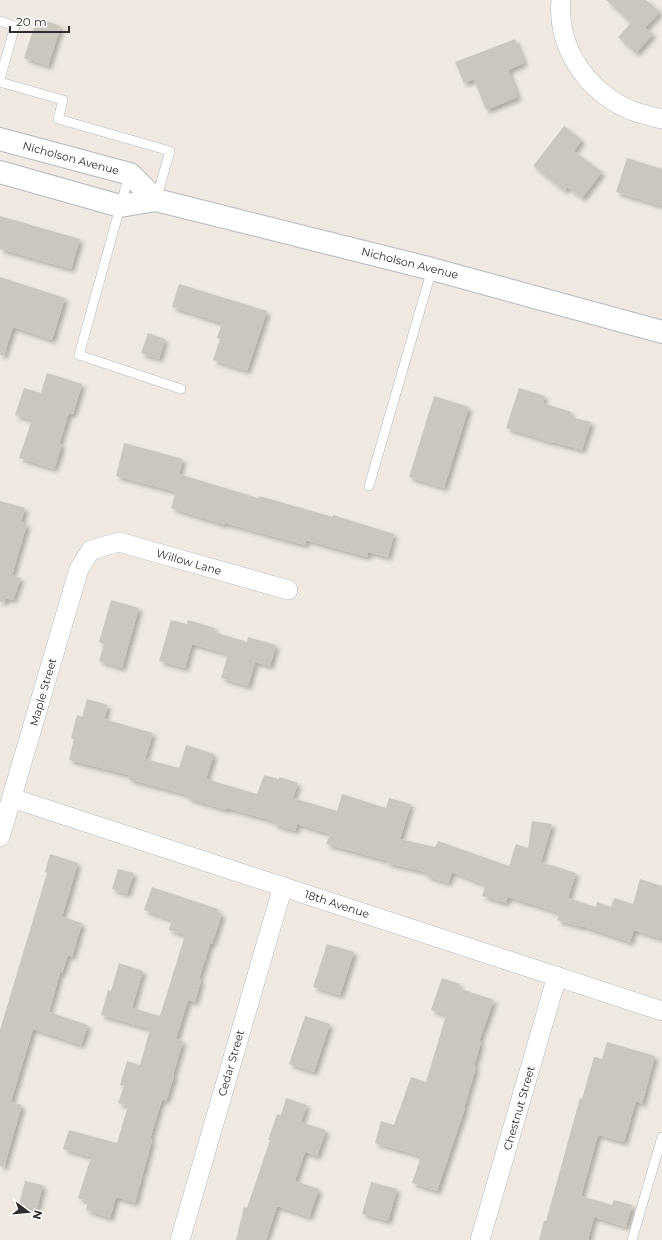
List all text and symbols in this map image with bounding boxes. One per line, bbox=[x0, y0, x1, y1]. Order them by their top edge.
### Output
scale bar bbox=[10, 8, 69, 34]
text: 20 m bbox=[16, 14, 47, 29]
street label: Nicholson Avenue bbox=[21, 138, 121, 178]
street label: Nicholson Avenue bbox=[360, 244, 460, 282]
street label: Willow Lane bbox=[155, 546, 224, 578]
street label: Maple Street bbox=[27, 656, 60, 728]
street label: 18th Avenue bbox=[303, 887, 371, 921]
street label: Cedar Street bbox=[215, 1028, 247, 1098]
street label: Chestnut Street bbox=[500, 1064, 538, 1152]
north arrow bbox=[8, 1192, 48, 1232]
text: N bbox=[30, 1209, 46, 1221]

